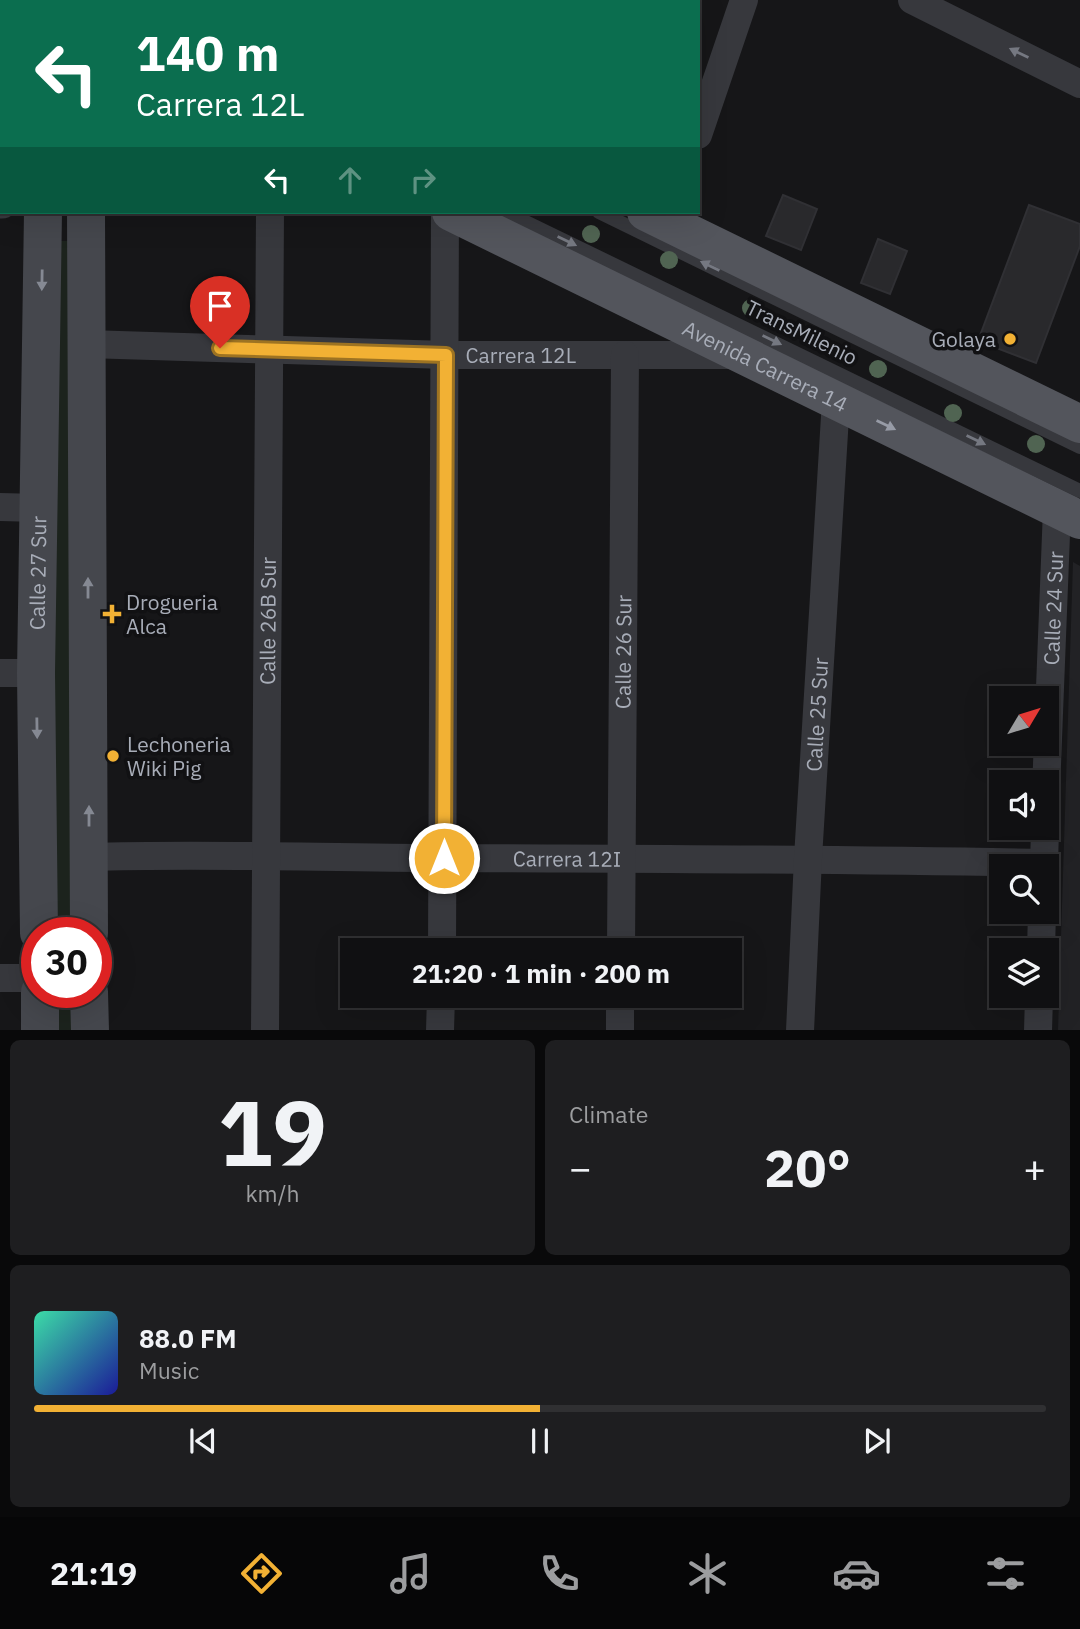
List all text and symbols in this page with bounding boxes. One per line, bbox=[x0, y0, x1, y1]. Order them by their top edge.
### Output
text: 140 m bbox=[136, 21, 280, 84]
icon: left bbox=[21, 28, 112, 119]
one-way arrow bbox=[1009, 48, 1029, 59]
text: Carrera 12L bbox=[136, 83, 305, 125]
icon: left bbox=[258, 161, 296, 199]
icon: ahead bbox=[331, 161, 369, 199]
icon: right bbox=[404, 161, 442, 199]
one-way arrow bbox=[557, 236, 577, 247]
one-way arrow bbox=[700, 260, 720, 272]
one-way arrow bbox=[36, 269, 48, 291]
pin bbox=[190, 276, 250, 348]
icon: arrive bbox=[201, 287, 239, 325]
street label: TransMilenio bbox=[742, 293, 862, 371]
street label: Avenida Carrera 14 bbox=[678, 314, 853, 418]
place label: Golaya bbox=[931, 325, 996, 353]
marker: Golaya bbox=[1002, 331, 1018, 347]
one-way arrow bbox=[762, 334, 782, 346]
street label: Carrera 12L bbox=[465, 341, 576, 369]
one-way arrow bbox=[876, 419, 896, 430]
one-way arrow bbox=[966, 435, 986, 446]
street label: Calle 27 Sur bbox=[23, 515, 52, 630]
street label: Calle 24 Sur bbox=[1037, 550, 1069, 666]
street label: Calle 26B Sur bbox=[253, 557, 282, 685]
one-way arrow bbox=[82, 577, 94, 599]
place label: Drogueria Alca bbox=[126, 588, 218, 640]
street label: Calle 26 Sur bbox=[609, 595, 637, 709]
marker: Drogueria Alca bbox=[104, 606, 120, 622]
street label: Calle 25 Sur bbox=[799, 656, 834, 772]
north arrow bbox=[989, 686, 1059, 756]
map controls bbox=[989, 686, 1059, 1008]
one-way arrow bbox=[31, 717, 43, 739]
place label: Lechoneria Wiki Pig bbox=[127, 730, 231, 782]
marker: Lechoneria Wiki Pig bbox=[105, 748, 121, 764]
button: sound bbox=[989, 770, 1059, 840]
one-way arrow bbox=[83, 804, 95, 826]
position arrow bbox=[407, 821, 481, 895]
street label: Carrera 12I bbox=[513, 844, 621, 873]
button: search bbox=[989, 854, 1059, 924]
speed limit sign: 30 bbox=[21, 917, 112, 1008]
button: layers bbox=[989, 938, 1059, 1008]
text: 21:20 · 1 min · 200 m bbox=[412, 956, 670, 990]
text: 19 bbox=[218, 1073, 327, 1191]
text: Climate bbox=[569, 1099, 648, 1129]
text: 20° bbox=[764, 1134, 851, 1201]
text: − bbox=[569, 1143, 592, 1192]
text: + bbox=[1023, 1143, 1046, 1192]
text: km/h bbox=[245, 1178, 300, 1208]
text: 88.0 FM bbox=[139, 1321, 237, 1355]
text: Music bbox=[139, 1355, 199, 1385]
icon: previous bbox=[184, 1422, 222, 1460]
icon: pause bbox=[521, 1422, 559, 1460]
icon: next bbox=[858, 1422, 896, 1460]
icon: directions bbox=[237, 1549, 286, 1598]
icon: music bbox=[386, 1549, 435, 1598]
icon: phone bbox=[535, 1549, 584, 1598]
icon: climate bbox=[683, 1549, 732, 1598]
icon: car bbox=[832, 1549, 881, 1598]
icon: filters bbox=[981, 1549, 1030, 1598]
text: 21:19 bbox=[50, 1552, 137, 1594]

